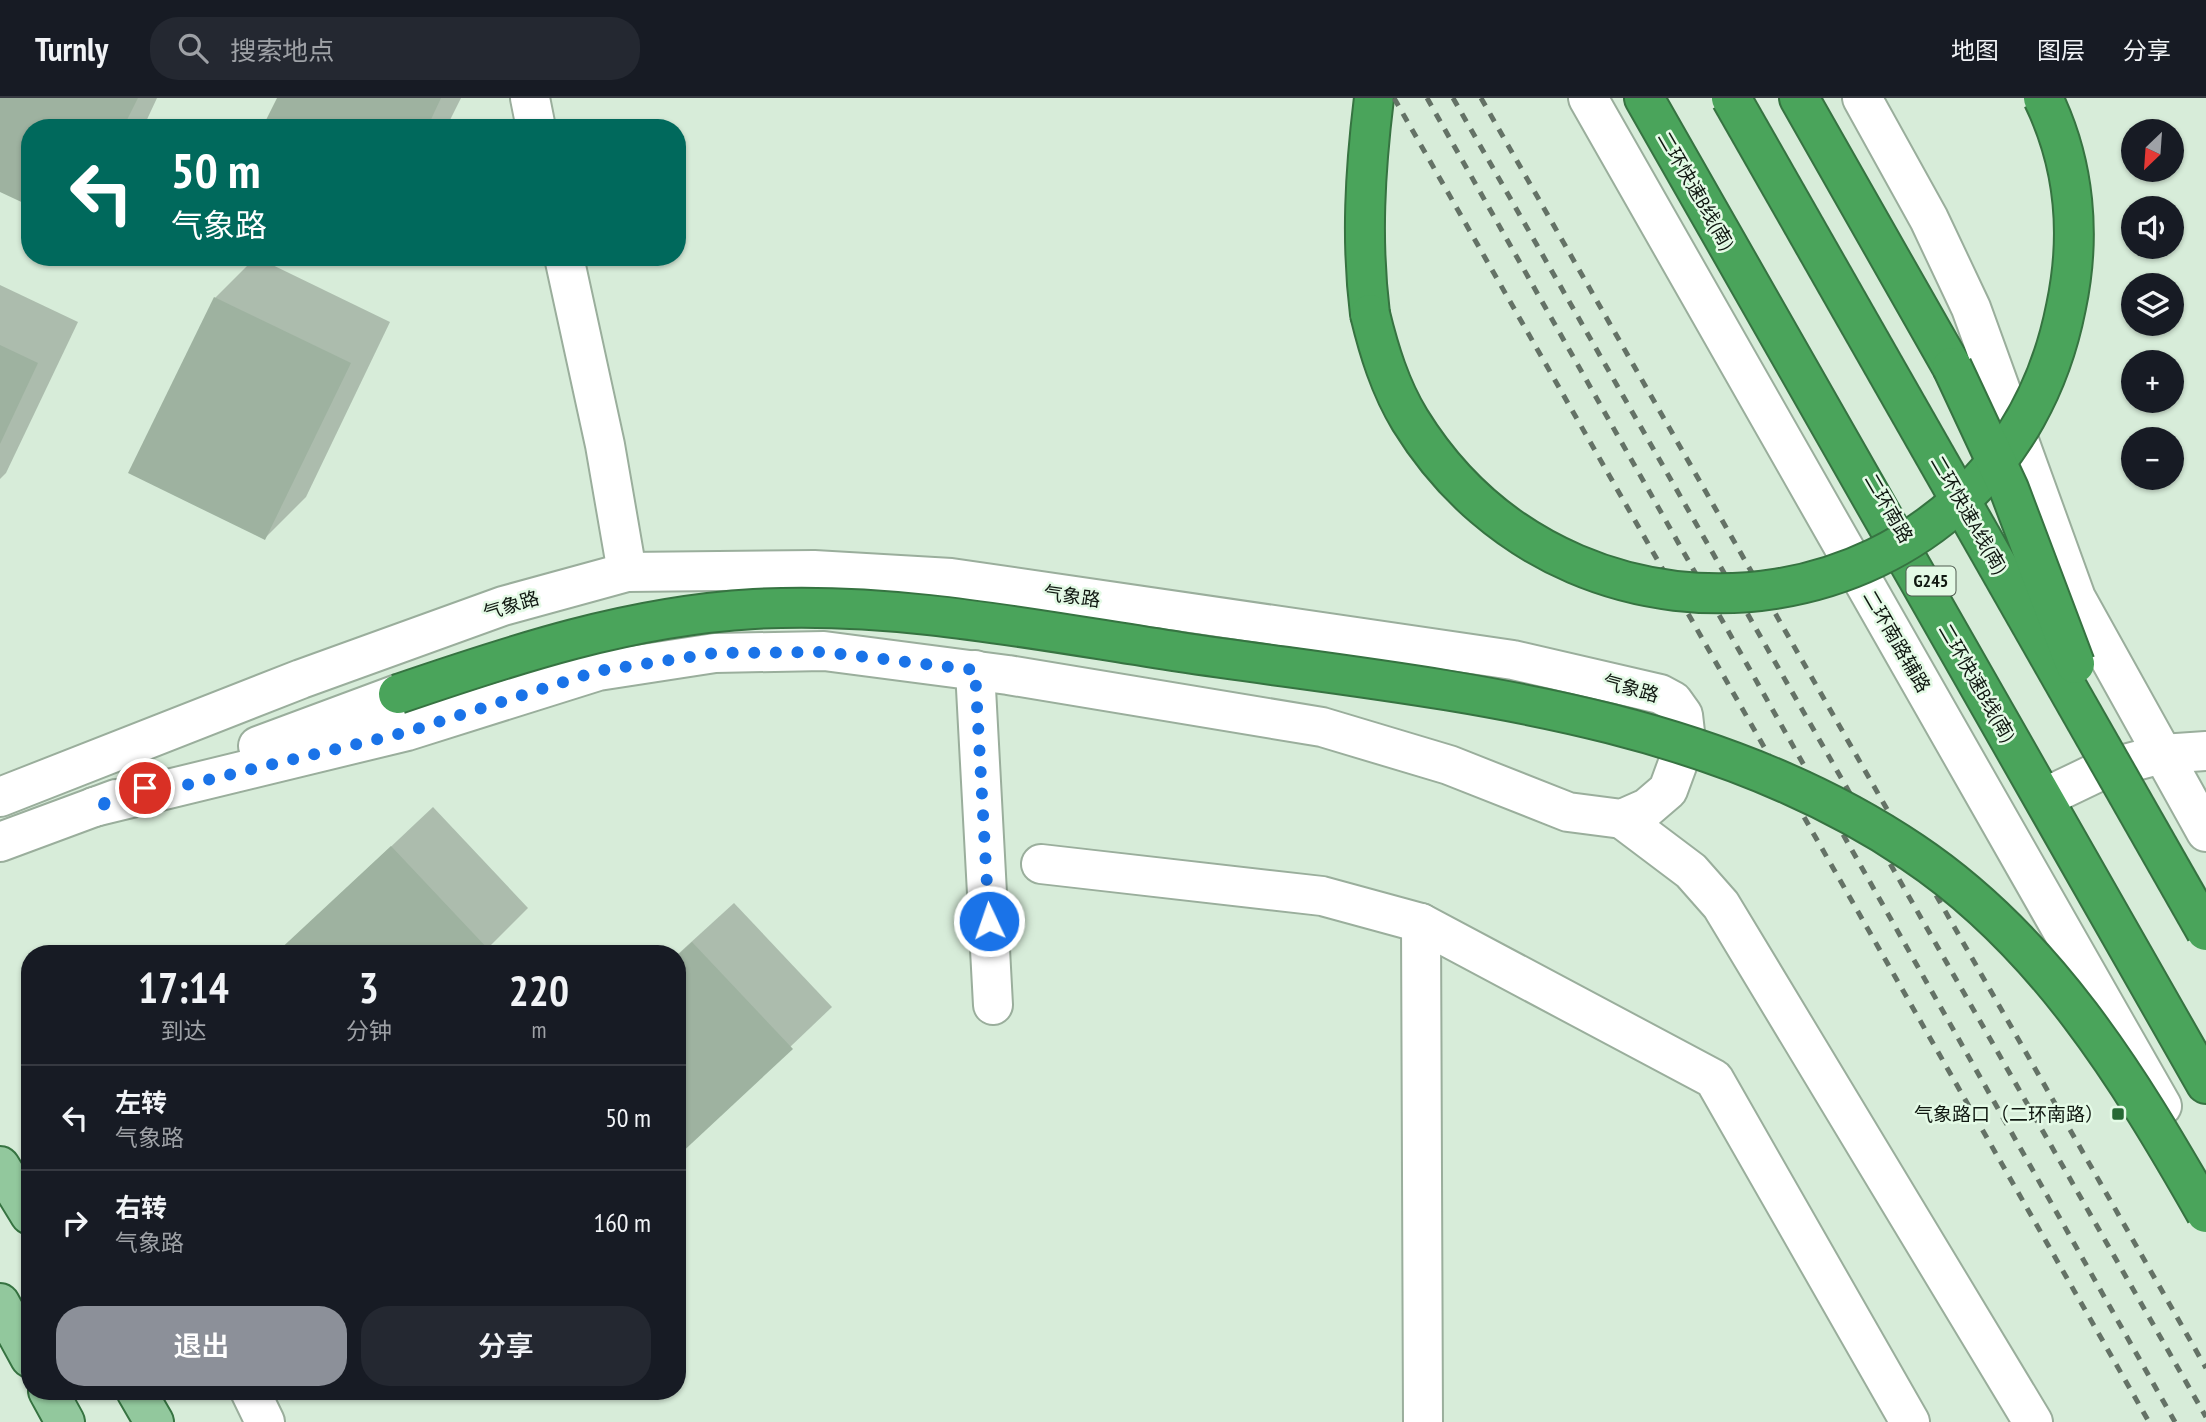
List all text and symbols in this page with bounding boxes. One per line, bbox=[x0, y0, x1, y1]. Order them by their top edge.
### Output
search box bbox=[150, 17, 640, 80]
text: Turnly bbox=[35, 27, 108, 70]
icon: search bbox=[174, 29, 212, 67]
text: 搜索地点 bbox=[230, 34, 334, 67]
text: 地图 bbox=[1951, 35, 1999, 66]
text: 图层 bbox=[2037, 35, 2085, 66]
text: 分享 bbox=[2123, 35, 2171, 66]
north arrow bbox=[2121, 119, 2184, 182]
map controls bbox=[2121, 119, 2184, 490]
street label: 二环快速B线(南) bbox=[1653, 127, 1740, 254]
text: 50 m bbox=[171, 138, 260, 202]
icon: left bbox=[56, 147, 147, 238]
button: sound bbox=[2121, 196, 2184, 259]
text: 气象路 bbox=[171, 204, 267, 246]
button: layers bbox=[2121, 273, 2184, 336]
button: + bbox=[2121, 350, 2184, 413]
button: − bbox=[2121, 427, 2184, 490]
street label: 二环快速A线(南) bbox=[1926, 451, 2013, 578]
street label: 二环南路 bbox=[1860, 469, 1918, 547]
road number: G245 bbox=[1906, 566, 1955, 596]
street label: 气象路 bbox=[1042, 580, 1102, 612]
street label: 气象路 bbox=[480, 585, 542, 625]
street label: 二环南路辅路 bbox=[1858, 586, 1936, 696]
street label: 二环快速B线(南) bbox=[1934, 619, 2021, 746]
street label: 气象路 bbox=[1600, 669, 1662, 707]
pin bbox=[115, 758, 175, 818]
icon: arrive bbox=[126, 769, 164, 807]
position arrow bbox=[952, 884, 1026, 958]
text: 17:14 bbox=[138, 960, 229, 1015]
text: 3 bbox=[359, 960, 379, 1015]
text: 220 bbox=[509, 963, 569, 1018]
text: m bbox=[531, 1015, 546, 1044]
text: 到达 bbox=[160, 1016, 206, 1045]
text: 分钟 bbox=[346, 1016, 392, 1045]
text: 左转 bbox=[115, 1086, 167, 1119]
icon: left bbox=[56, 1099, 94, 1137]
text: 50 m bbox=[605, 1101, 651, 1134]
place label: 气象路口（二环南路） bbox=[1914, 1102, 2104, 1126]
marker: 气象路口（二环南路） bbox=[2110, 1106, 2126, 1122]
text: 气象路 bbox=[115, 1123, 184, 1152]
text: 右转 bbox=[115, 1191, 167, 1224]
icon: right bbox=[56, 1204, 94, 1242]
text: 160 m bbox=[593, 1206, 651, 1239]
text: 气象路 bbox=[115, 1228, 184, 1257]
button: 退出 bbox=[56, 1306, 347, 1386]
button: 分享 bbox=[361, 1306, 651, 1386]

